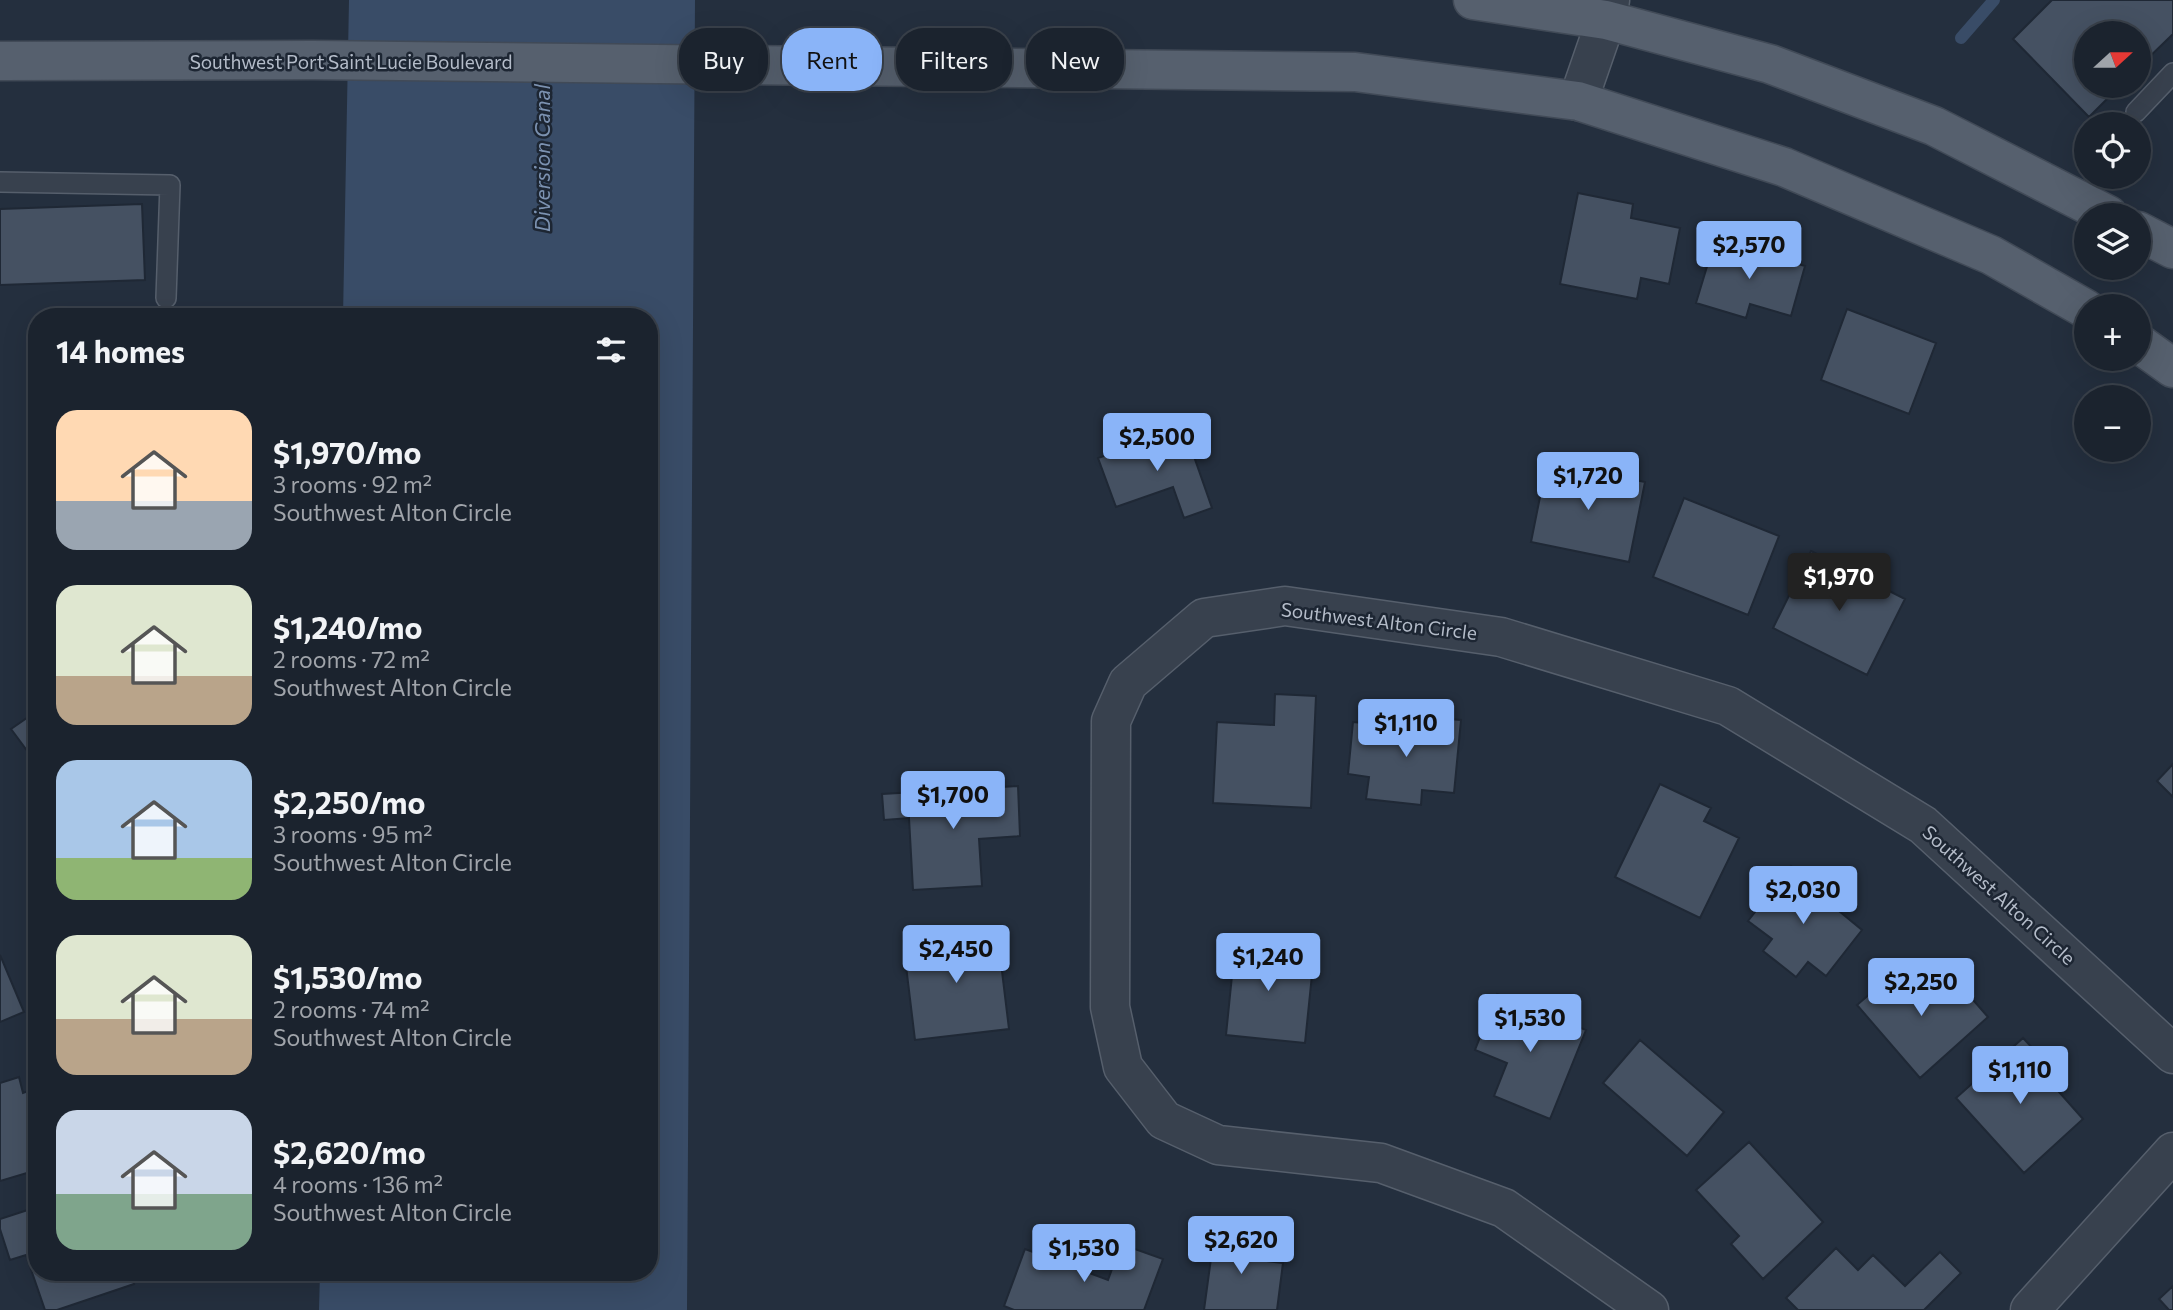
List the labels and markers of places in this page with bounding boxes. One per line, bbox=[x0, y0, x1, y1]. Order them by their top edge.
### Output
pin: $2,570 bbox=[1692, 222, 1806, 281]
pin: $2,500 bbox=[1100, 414, 1214, 473]
pin: $1,720 bbox=[1531, 452, 1645, 512]
pin: $1,970 bbox=[1782, 554, 1896, 613]
pin: $1,110 bbox=[1349, 700, 1463, 759]
pin: $1,700 bbox=[896, 772, 1010, 831]
pin: $2,030 bbox=[1746, 866, 1860, 926]
pin: $2,450 bbox=[899, 926, 1013, 985]
pin: $1,240 bbox=[1211, 934, 1325, 993]
pin: $2,250 bbox=[1864, 958, 1978, 1018]
pin: $1,530 bbox=[1473, 995, 1587, 1054]
pin: $1,110 bbox=[1963, 1046, 2077, 1106]
pin: $2,620 bbox=[1184, 1216, 1298, 1276]
pin: $1,530 bbox=[1027, 1224, 1141, 1284]

